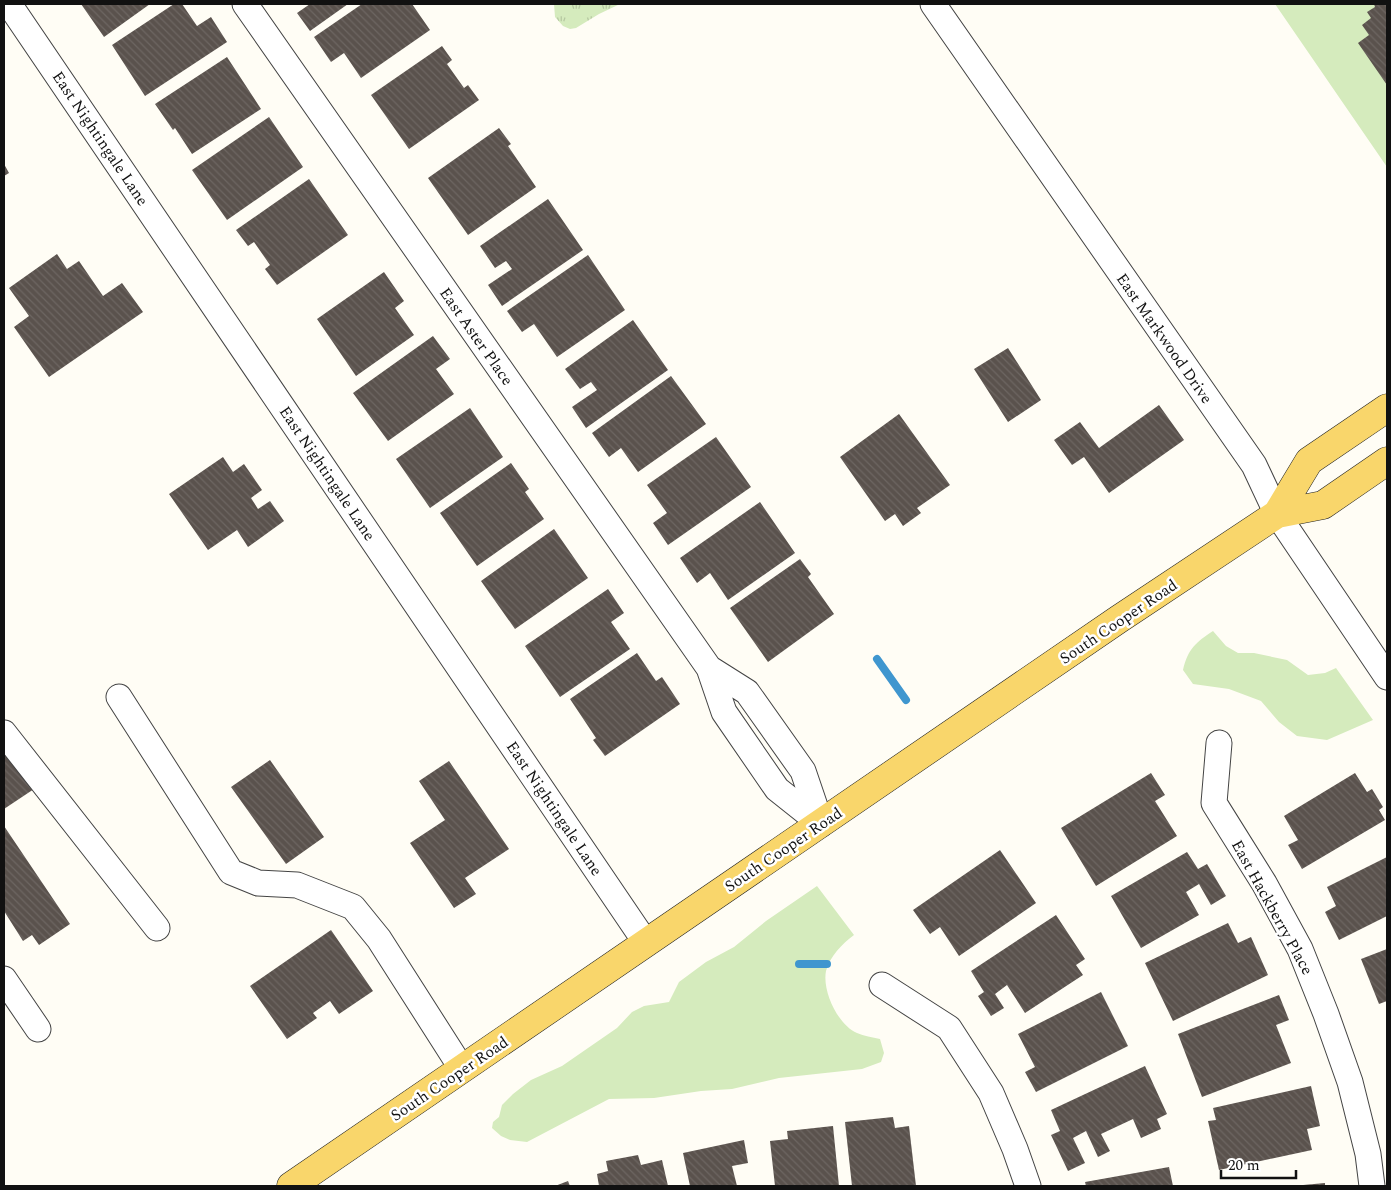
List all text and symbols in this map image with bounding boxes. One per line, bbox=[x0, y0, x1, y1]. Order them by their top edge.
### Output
street label: East Nightingale Lane bbox=[46, 66, 154, 211]
street label: East Markwood Drive bbox=[1110, 268, 1218, 409]
street label: East Aster Place bbox=[433, 283, 519, 391]
street label: East Nightingale Lane bbox=[273, 401, 381, 546]
street label: South Cooper Road bbox=[1055, 573, 1182, 670]
street label: East Nightingale Lane bbox=[500, 736, 608, 881]
street label: South Cooper Road bbox=[720, 801, 847, 898]
street label: East Hackberry Place bbox=[1225, 836, 1319, 979]
street label: South Cooper Road bbox=[386, 1030, 513, 1127]
scale bar bbox=[1221, 1148, 1296, 1180]
text: 20 m bbox=[1228, 1154, 1260, 1177]

